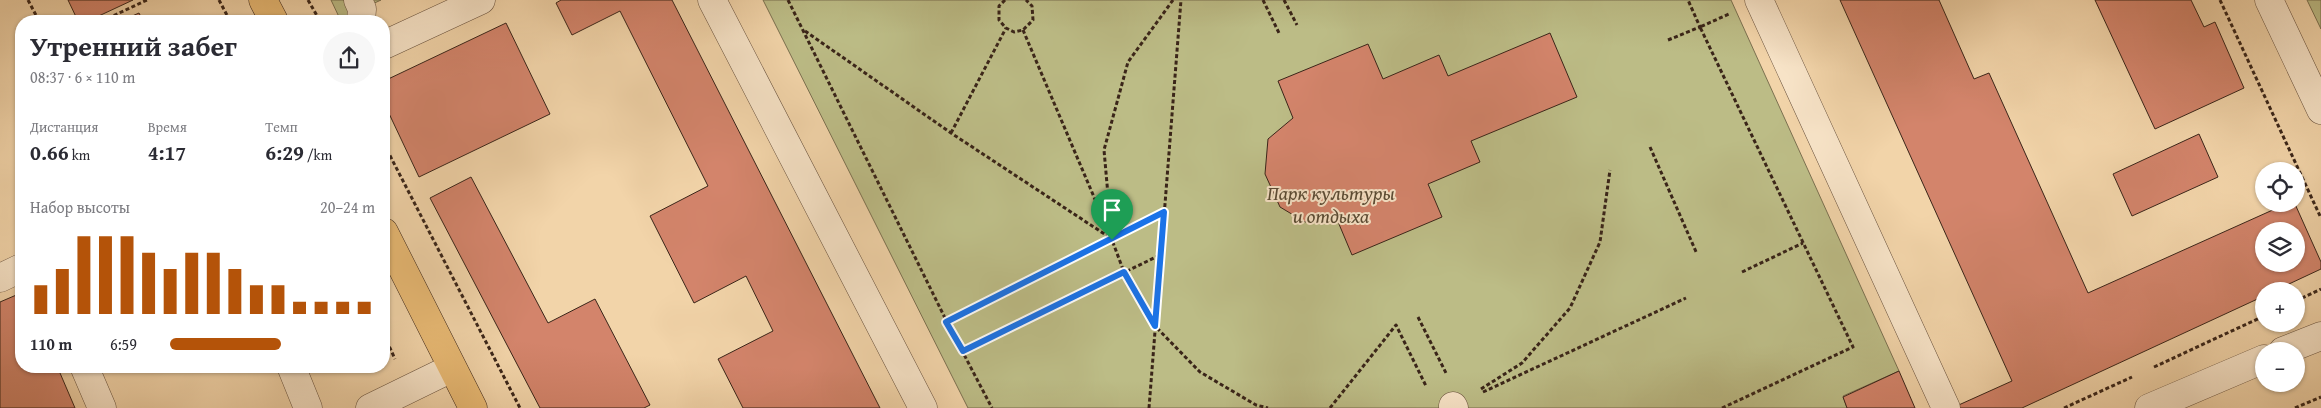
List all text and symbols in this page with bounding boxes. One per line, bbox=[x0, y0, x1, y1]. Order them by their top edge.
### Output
text: Утренний забег bbox=[30, 25, 237, 66]
button: share bbox=[323, 32, 375, 84]
text: 08:37 · 6 × 110 m bbox=[30, 65, 135, 89]
text: Дистанция bbox=[30, 117, 98, 137]
text: Время bbox=[148, 117, 187, 137]
text: Темп bbox=[265, 117, 298, 137]
text: 0.66 bbox=[30, 137, 69, 168]
text: 4:17 bbox=[148, 137, 186, 168]
text: 6:29 bbox=[265, 137, 304, 168]
text: km bbox=[69, 145, 90, 165]
text: /km bbox=[304, 145, 332, 165]
map controls bbox=[2255, 162, 2305, 392]
button: locate bbox=[2255, 162, 2305, 212]
park label: Парк культуры и отдыха bbox=[1267, 178, 1396, 230]
pin bbox=[1091, 189, 1133, 240]
text: Набор высоты bbox=[30, 195, 130, 219]
text: 20–24 m bbox=[320, 195, 375, 219]
icon: arrive bbox=[1098, 196, 1126, 224]
button: layers bbox=[2255, 222, 2305, 272]
button: + bbox=[2255, 282, 2305, 332]
text: 110 m bbox=[30, 332, 72, 356]
text: 6:59 bbox=[110, 332, 137, 356]
button: − bbox=[2255, 342, 2305, 392]

